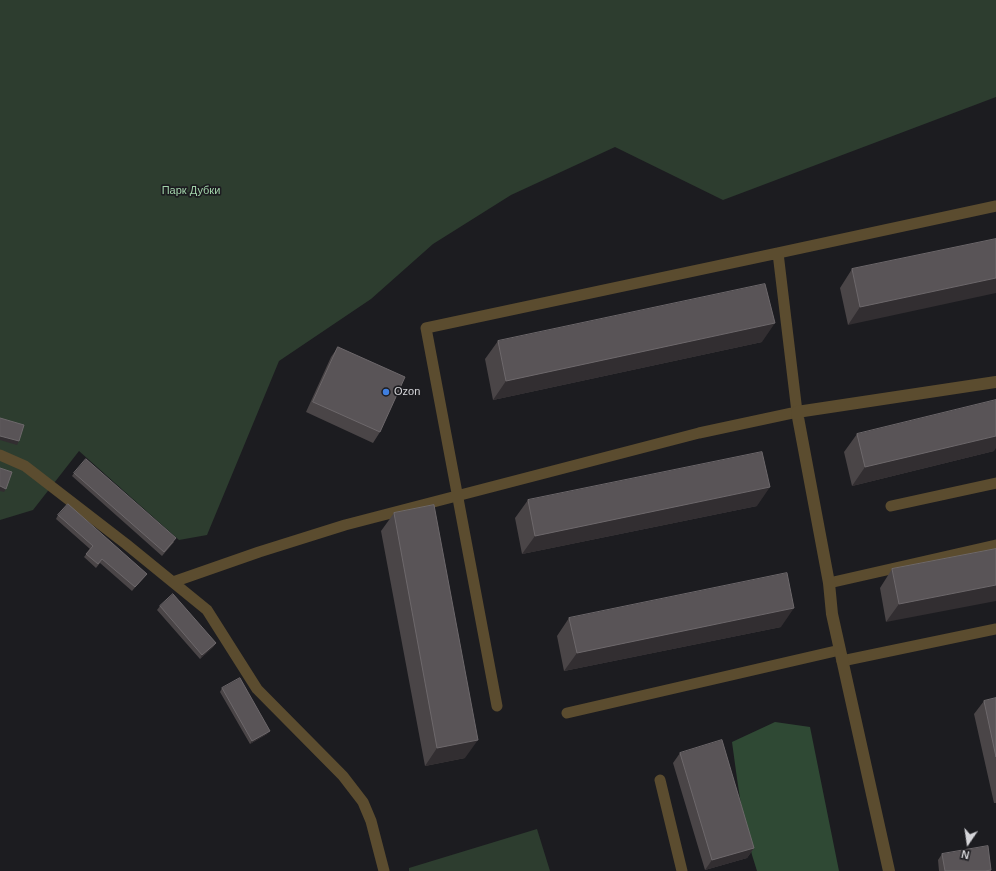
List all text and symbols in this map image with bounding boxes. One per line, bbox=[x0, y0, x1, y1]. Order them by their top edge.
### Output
park label: Парк Дубки bbox=[162, 184, 220, 198]
place label: Ozon bbox=[394, 385, 420, 399]
marker: Ozon bbox=[381, 387, 391, 397]
north arrow bbox=[948, 823, 988, 863]
text: N bbox=[960, 848, 971, 861]

